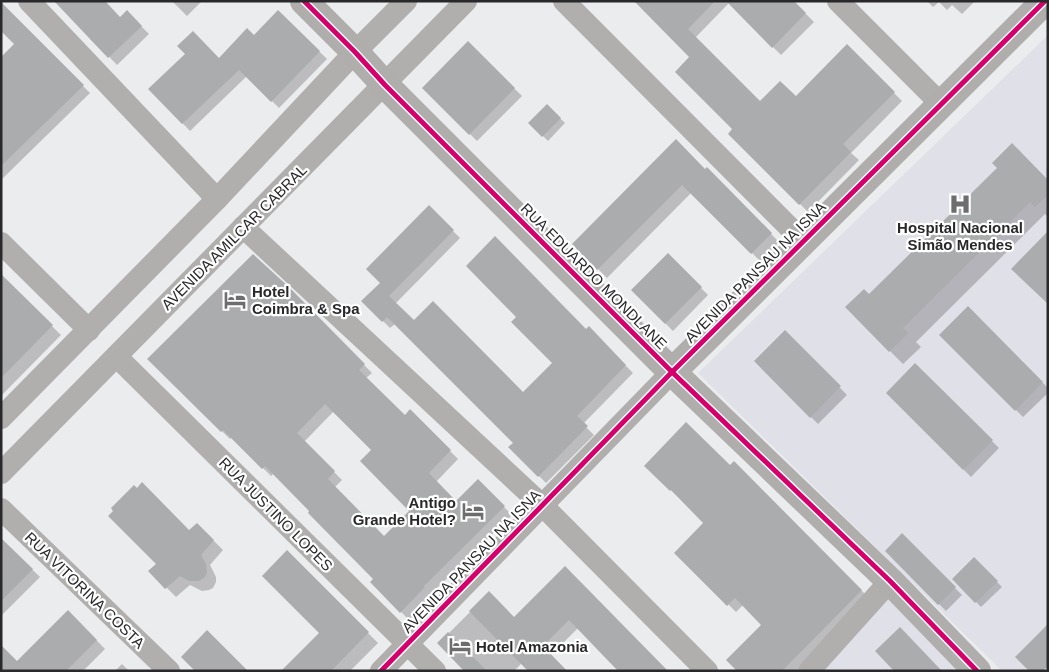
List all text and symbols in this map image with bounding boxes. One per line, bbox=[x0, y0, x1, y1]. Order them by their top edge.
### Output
street label: AVENIDA AMILCAR CABRAL bbox=[158, 161, 310, 313]
hospital icon: Hospital Nacional Simão Mendes bbox=[947, 191, 973, 217]
street label: AVENIDA PANSAU NA ISNA bbox=[681, 198, 829, 346]
street label: RUA EDUARDO MONDLANE bbox=[518, 200, 670, 352]
place label: Hospital Nacional Simão Mendes bbox=[897, 219, 1023, 253]
place label: Hotel Coimbra & Spa bbox=[252, 283, 360, 317]
hotel icon: Hotel Coimbra & Spa bbox=[222, 287, 248, 313]
street label: RUA JUSTINO LOPES bbox=[216, 454, 336, 574]
street label: AVENIDA PANSAU NA ISNA bbox=[398, 486, 544, 636]
place label: Antigo Grande Hotel? bbox=[353, 494, 456, 528]
hotel icon: Antigo Grande Hotel? bbox=[460, 498, 486, 524]
street label: RUA VITORINA COSTA bbox=[22, 528, 148, 652]
hotel icon: Hotel Amazonia bbox=[447, 633, 473, 659]
place label: Hotel Amazonia bbox=[476, 638, 589, 655]

